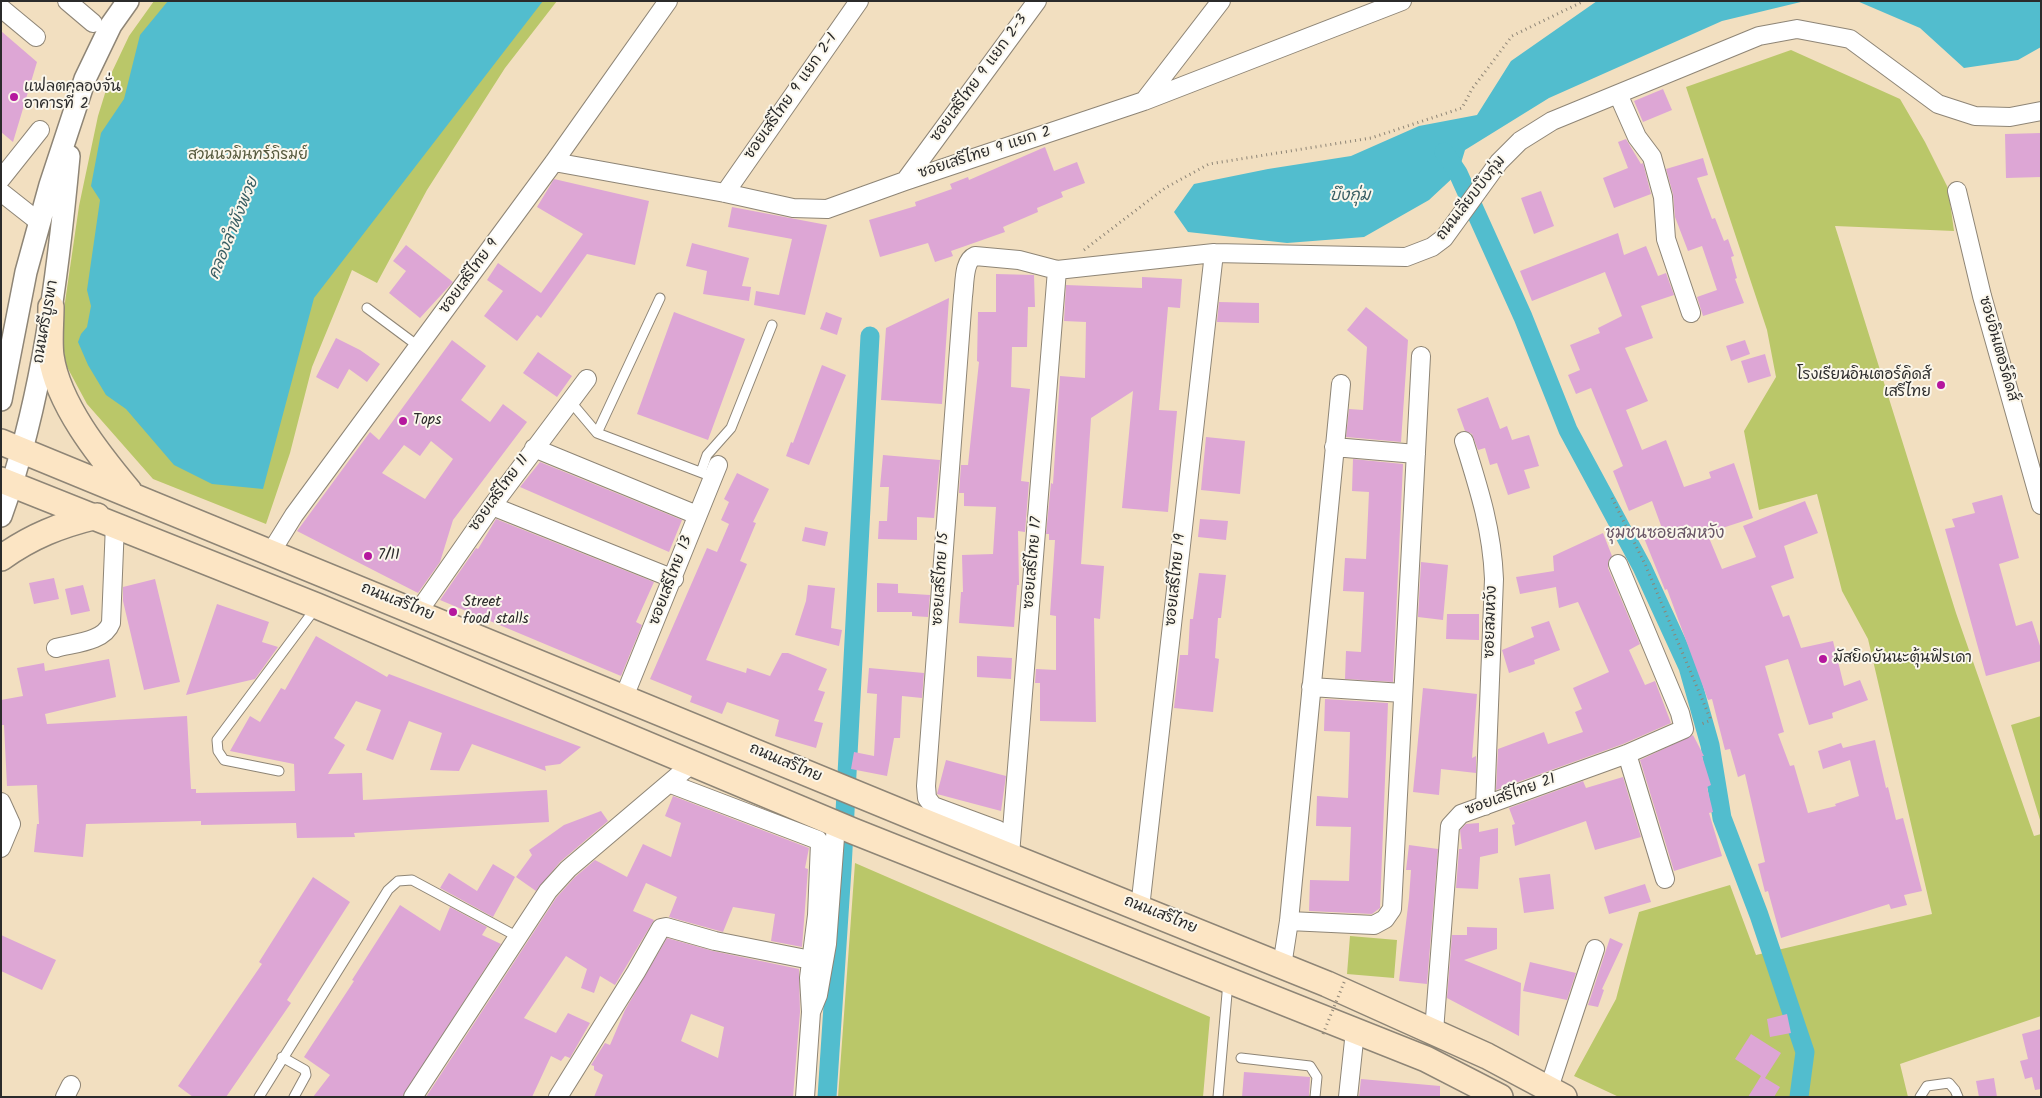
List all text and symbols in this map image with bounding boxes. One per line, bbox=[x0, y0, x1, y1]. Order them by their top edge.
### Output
street label: ซอยเสรีไทย 9 แยก 2-3 bbox=[928, 12, 1032, 146]
street label: ซอยเสรีไทย 9 แยก 2-1 bbox=[742, 31, 842, 163]
place label: แฟลตคลองจั่น อาคารที่ 2 bbox=[24, 79, 121, 114]
marker: แฟลตคลองจั่น อาคารที่ 2 bbox=[8, 91, 20, 103]
street label: ซอยเสรีไทย 9 แยก 2 bbox=[917, 124, 1053, 184]
park label: สวนนวมินทร์ภิรมย์ bbox=[188, 147, 308, 165]
street label: ถนนเลียบบึงกุ่ม bbox=[1433, 153, 1511, 245]
water label: คลองลำพังพวย bbox=[206, 175, 264, 283]
water label: บึงกุ่ม bbox=[1330, 187, 1370, 207]
street label: ซอยเสรีไทย 9 bbox=[437, 236, 503, 318]
street label: ถนนศรีบูรพา bbox=[31, 279, 63, 365]
street label: ซอยอินเตอร์คิดส์ bbox=[1973, 294, 2021, 404]
place label: โรงเรียนอินเตอร์คิดส์ เสรีไทย bbox=[1797, 367, 1931, 402]
marker: โรงเรียนอินเตอร์คิดส์ เสรีไทย bbox=[1935, 379, 1947, 391]
place label: Tops bbox=[413, 412, 441, 430]
marker: Tops bbox=[397, 415, 409, 427]
street label: ซอยเสรีไทย 11 bbox=[466, 452, 534, 536]
street label: ซอยเสรีไทย 17 bbox=[1021, 516, 1047, 610]
district label: ชุมชนซอยสมหวัง bbox=[1606, 525, 1724, 545]
street label: ซอยเสรีไทย 15 bbox=[930, 532, 954, 626]
street label: ซอยเสรีไทย 19 bbox=[1163, 533, 1191, 627]
street label: ซอยเสรีไทย 13 bbox=[647, 534, 697, 628]
place label: 7/11 bbox=[378, 547, 400, 565]
marker: 7/11 bbox=[362, 550, 374, 562]
street label: ถนนเสรีไทย bbox=[358, 580, 436, 626]
street label: ซอยสมหวัง bbox=[1482, 585, 1502, 659]
place label: Street food stalls bbox=[463, 594, 529, 629]
marker: Street food stalls bbox=[447, 606, 459, 618]
place label: มัสยิดยันนะตุ้นฟิรเดา bbox=[1833, 650, 1972, 668]
marker: มัสยิดยันนะตุ้นฟิรเดา bbox=[1817, 653, 1829, 665]
street label: ถนนเสรีไทย bbox=[746, 741, 824, 787]
street label: ซอยเสรีไทย 21 bbox=[1464, 771, 1558, 821]
street label: ถนนเสรีไทย bbox=[1121, 893, 1199, 939]

